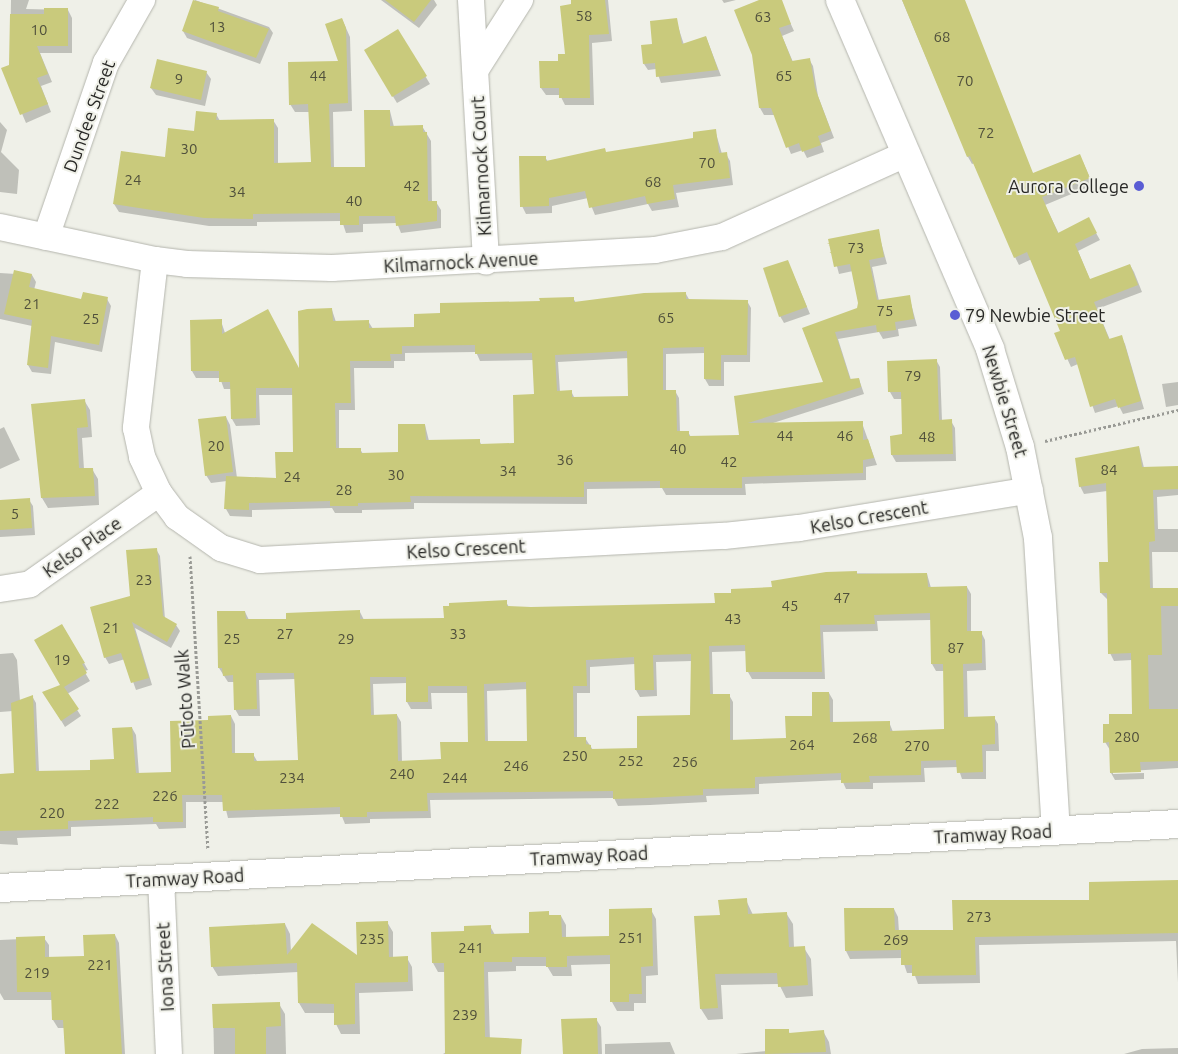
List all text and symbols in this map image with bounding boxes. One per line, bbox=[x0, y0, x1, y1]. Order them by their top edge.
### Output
house number: 58 bbox=[576, 7, 592, 25]
house number: 63 bbox=[755, 8, 771, 26]
house number: 13 bbox=[209, 18, 225, 36]
house number: 10 bbox=[31, 21, 47, 39]
house number: 68 bbox=[934, 28, 950, 46]
street label: Dundee Street bbox=[59, 57, 119, 175]
house number: 44 bbox=[310, 67, 326, 85]
house number: 65 bbox=[776, 67, 792, 85]
house number: 9 bbox=[175, 70, 183, 88]
house number: 70 bbox=[957, 72, 973, 90]
street label: Kilmarnock Court bbox=[467, 95, 495, 237]
house number: 72 bbox=[978, 124, 994, 142]
house number: 30 bbox=[181, 140, 197, 158]
house number: 70 bbox=[699, 154, 715, 172]
house number: 24 bbox=[125, 171, 141, 189]
house number: 68 bbox=[645, 173, 661, 191]
place label: Aurora College bbox=[1008, 175, 1129, 197]
house number: 42 bbox=[404, 177, 420, 195]
marker: Aurora College bbox=[1133, 180, 1145, 192]
house number: 34 bbox=[229, 183, 245, 201]
house number: 40 bbox=[346, 192, 362, 210]
house number: 73 bbox=[848, 239, 864, 257]
street label: Kilmarnock Avenue bbox=[383, 247, 539, 277]
house number: 21 bbox=[24, 295, 40, 313]
house number: 75 bbox=[877, 302, 893, 320]
place label: 79 Newbie Street bbox=[965, 304, 1105, 326]
house number: 65 bbox=[658, 309, 674, 327]
marker: 79 Newbie Street bbox=[949, 309, 961, 321]
house number: 25 bbox=[83, 310, 99, 328]
street label: Newbie Street bbox=[978, 342, 1032, 460]
house number: 79 bbox=[905, 367, 921, 385]
house number: 44 bbox=[777, 427, 793, 445]
house number: 46 bbox=[837, 427, 853, 445]
house number: 48 bbox=[919, 428, 935, 446]
house number: 20 bbox=[208, 437, 224, 455]
house number: 40 bbox=[670, 440, 686, 458]
house number: 36 bbox=[557, 451, 573, 469]
house number: 42 bbox=[721, 453, 737, 471]
house number: 84 bbox=[1101, 461, 1117, 479]
house number: 34 bbox=[500, 462, 516, 480]
house number: 30 bbox=[388, 466, 404, 484]
house number: 24 bbox=[284, 468, 300, 486]
house number: 28 bbox=[336, 481, 352, 499]
street label: Kelso Crescent bbox=[809, 496, 929, 538]
house number: 5 bbox=[11, 505, 19, 523]
street label: Kelso Place bbox=[39, 512, 125, 582]
street label: Kelso Crescent bbox=[406, 535, 526, 563]
house number: 23 bbox=[136, 571, 152, 589]
house number: 47 bbox=[834, 589, 850, 607]
house number: 45 bbox=[782, 597, 798, 615]
house number: 43 bbox=[725, 610, 741, 628]
house number: 21 bbox=[103, 619, 119, 637]
house number: 27 bbox=[277, 625, 293, 643]
house number: 33 bbox=[450, 625, 466, 643]
house number: 25 bbox=[224, 630, 240, 648]
house number: 29 bbox=[338, 630, 354, 648]
house number: 87 bbox=[948, 639, 964, 657]
street label: Pūtoto Walk bbox=[171, 649, 199, 749]
house number: 19 bbox=[54, 651, 70, 669]
house number: 280 bbox=[1114, 728, 1140, 746]
house number: 268 bbox=[852, 729, 878, 747]
house number: 264 bbox=[789, 736, 815, 754]
house number: 270 bbox=[904, 737, 930, 755]
house number: 250 bbox=[562, 747, 588, 765]
house number: 252 bbox=[618, 752, 644, 770]
house number: 256 bbox=[672, 753, 698, 771]
house number: 246 bbox=[503, 757, 529, 775]
house number: 240 bbox=[389, 765, 415, 783]
house number: 234 bbox=[279, 769, 305, 787]
house number: 244 bbox=[442, 769, 468, 787]
house number: 226 bbox=[152, 787, 178, 805]
house number: 222 bbox=[94, 795, 120, 813]
house number: 220 bbox=[39, 804, 65, 822]
street label: Tramway Road bbox=[933, 820, 1053, 848]
street label: Tramway Road bbox=[529, 842, 649, 870]
street label: Tramway Road bbox=[125, 864, 245, 892]
house number: 273 bbox=[966, 908, 992, 926]
street label: Iona Street bbox=[152, 922, 178, 1012]
house number: 251 bbox=[618, 929, 644, 947]
house number: 235 bbox=[359, 930, 385, 948]
house number: 269 bbox=[883, 931, 909, 949]
house number: 241 bbox=[458, 939, 484, 957]
house number: 221 bbox=[87, 956, 113, 974]
house number: 219 bbox=[24, 964, 50, 982]
house number: 239 bbox=[452, 1006, 478, 1024]

